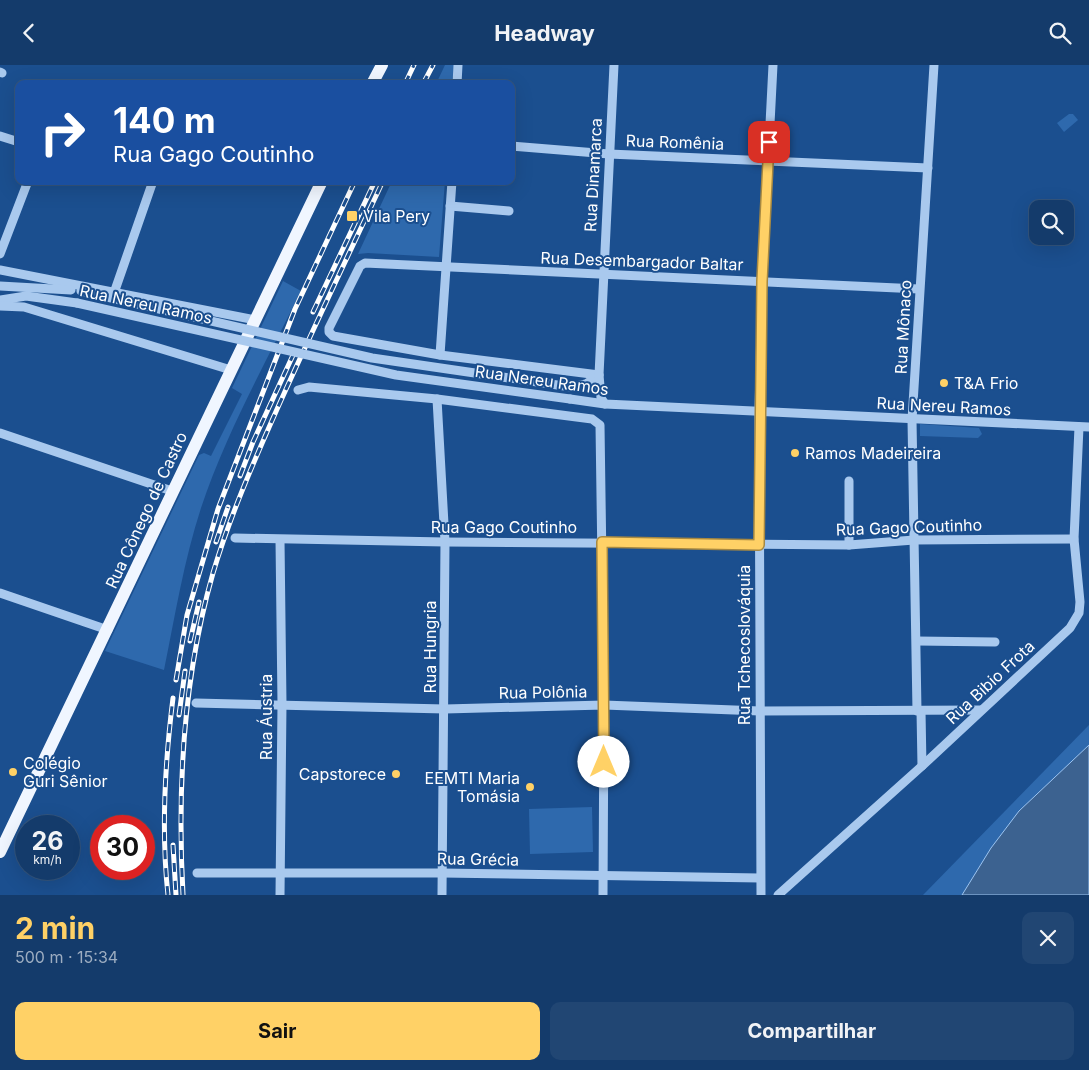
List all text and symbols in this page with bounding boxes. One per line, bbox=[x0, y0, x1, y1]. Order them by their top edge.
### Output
icon: back bbox=[15, 19, 43, 47]
icon: search bbox=[1046, 19, 1074, 47]
text: Headway bbox=[494, 20, 595, 46]
text: 140 m bbox=[113, 99, 216, 141]
icon: right bbox=[30, 100, 95, 165]
street label: Rua Dinamarca bbox=[580, 117, 606, 233]
pin bbox=[748, 121, 790, 163]
icon: arrive bbox=[755, 128, 783, 156]
street label: Rua Romênia bbox=[625, 130, 725, 154]
text: Rua Gago Coutinho bbox=[113, 141, 314, 167]
map controls bbox=[1029, 200, 1074, 245]
button: search bbox=[1029, 200, 1074, 245]
place label: Vila Pery bbox=[363, 206, 430, 226]
marker: Vila Pery bbox=[345, 209, 359, 223]
street label: Rua Desembargador Baltar bbox=[540, 247, 744, 275]
street label: Rua Mônaco bbox=[891, 279, 915, 375]
street label: Rua Nereu Ramos bbox=[78, 280, 214, 328]
street label: Rua Nereu Ramos bbox=[474, 361, 610, 399]
place label: T&A Frio bbox=[954, 373, 1018, 393]
marker: T&A Frio bbox=[938, 377, 950, 389]
street label: Rua Nereu Ramos bbox=[876, 392, 1012, 420]
street label: Rua Cônego de Castro bbox=[101, 428, 191, 592]
place label: Ramos Madeireira bbox=[805, 443, 941, 463]
marker: Ramos Madeireira bbox=[789, 447, 801, 459]
street label: Rua Gago Coutinho bbox=[835, 514, 983, 540]
street label: Rua Gago Coutinho bbox=[431, 517, 577, 537]
street label: Rua Tchecoslováquia bbox=[734, 565, 754, 725]
street label: Rua Hungria bbox=[420, 601, 440, 694]
street label: Rua Bibio Frota bbox=[941, 636, 1039, 728]
street label: Rua Áustria bbox=[256, 674, 276, 760]
street label: Rua Polônia bbox=[498, 681, 588, 703]
position arrow bbox=[577, 735, 629, 787]
place label: Colégio Guri Sênior bbox=[23, 753, 108, 791]
place label: Capstorece bbox=[299, 764, 386, 784]
marker: Colégio Guri Sênior bbox=[7, 766, 19, 778]
marker: Capstorece bbox=[390, 768, 402, 780]
place label: EEMTI Maria Tomásia bbox=[425, 768, 520, 806]
marker: EEMTI Maria Tomásia bbox=[524, 781, 536, 793]
speed limit sign: 30 bbox=[90, 815, 155, 880]
text: 26 bbox=[32, 826, 63, 856]
street label: Rua Grécia bbox=[437, 848, 519, 870]
text: km/h bbox=[33, 852, 62, 867]
text: 2 min bbox=[15, 910, 95, 946]
button: close bbox=[1022, 912, 1074, 964]
text: 500 m · 15:34 bbox=[15, 947, 118, 967]
button: Sair bbox=[15, 1002, 540, 1060]
button: Compartilhar bbox=[550, 1002, 1074, 1060]

